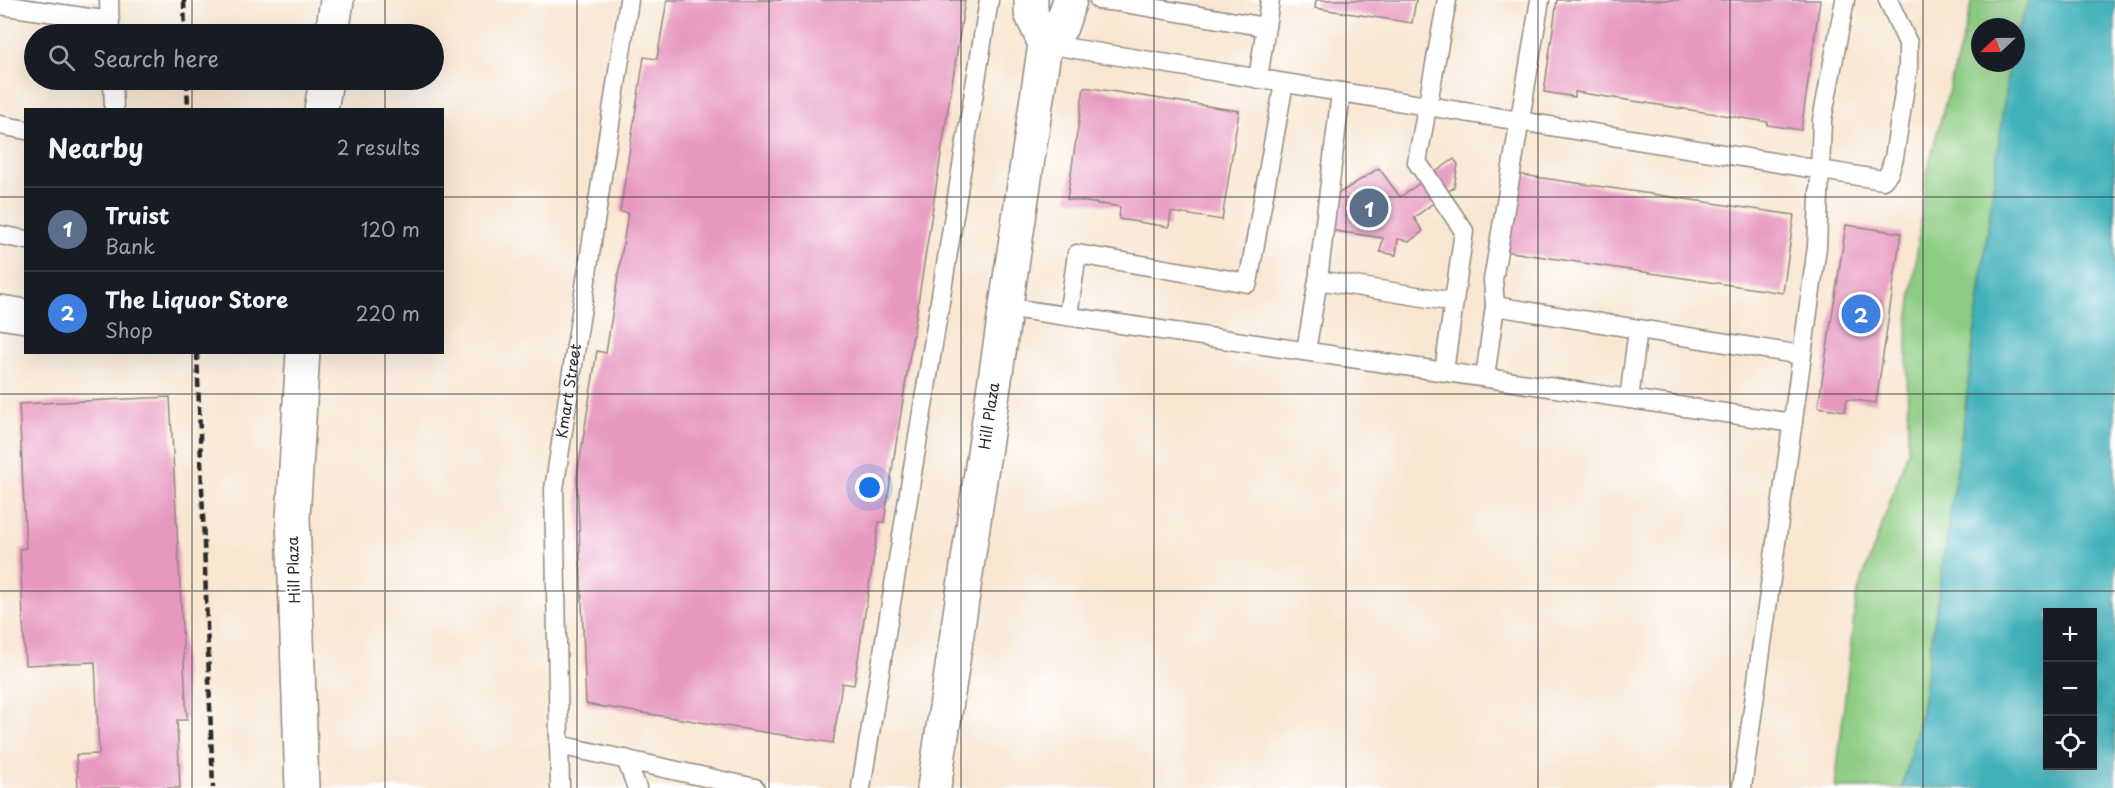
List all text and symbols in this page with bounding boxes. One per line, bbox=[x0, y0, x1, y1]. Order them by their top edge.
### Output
north arrow bbox=[1971, 18, 2025, 72]
search box bbox=[24, 24, 444, 90]
icon: search bbox=[45, 41, 78, 74]
text: Search here bbox=[93, 41, 219, 74]
text: Nearby bbox=[48, 128, 143, 167]
text: 2 results bbox=[337, 132, 420, 162]
pin: 1 bbox=[1350, 186, 1388, 230]
text: Truist bbox=[105, 198, 169, 231]
text: 1 bbox=[63, 214, 72, 244]
text: 120 m bbox=[361, 214, 420, 244]
text: Bank bbox=[105, 231, 155, 261]
text: The Liquor Store bbox=[105, 282, 288, 315]
pin: 2 bbox=[1842, 292, 1880, 336]
text: 2 bbox=[60, 298, 75, 328]
text: 220 m bbox=[356, 298, 420, 328]
text: Shop bbox=[105, 315, 153, 345]
street label: Kmart Street bbox=[549, 342, 586, 440]
street label: Hill Plaza bbox=[972, 380, 1004, 451]
your location bbox=[855, 473, 884, 502]
street label: Hill Plaza bbox=[280, 535, 305, 604]
map controls bbox=[2043, 608, 2097, 770]
button: + bbox=[2043, 608, 2097, 662]
button: − bbox=[2043, 662, 2097, 716]
button: locate bbox=[2043, 716, 2097, 770]

